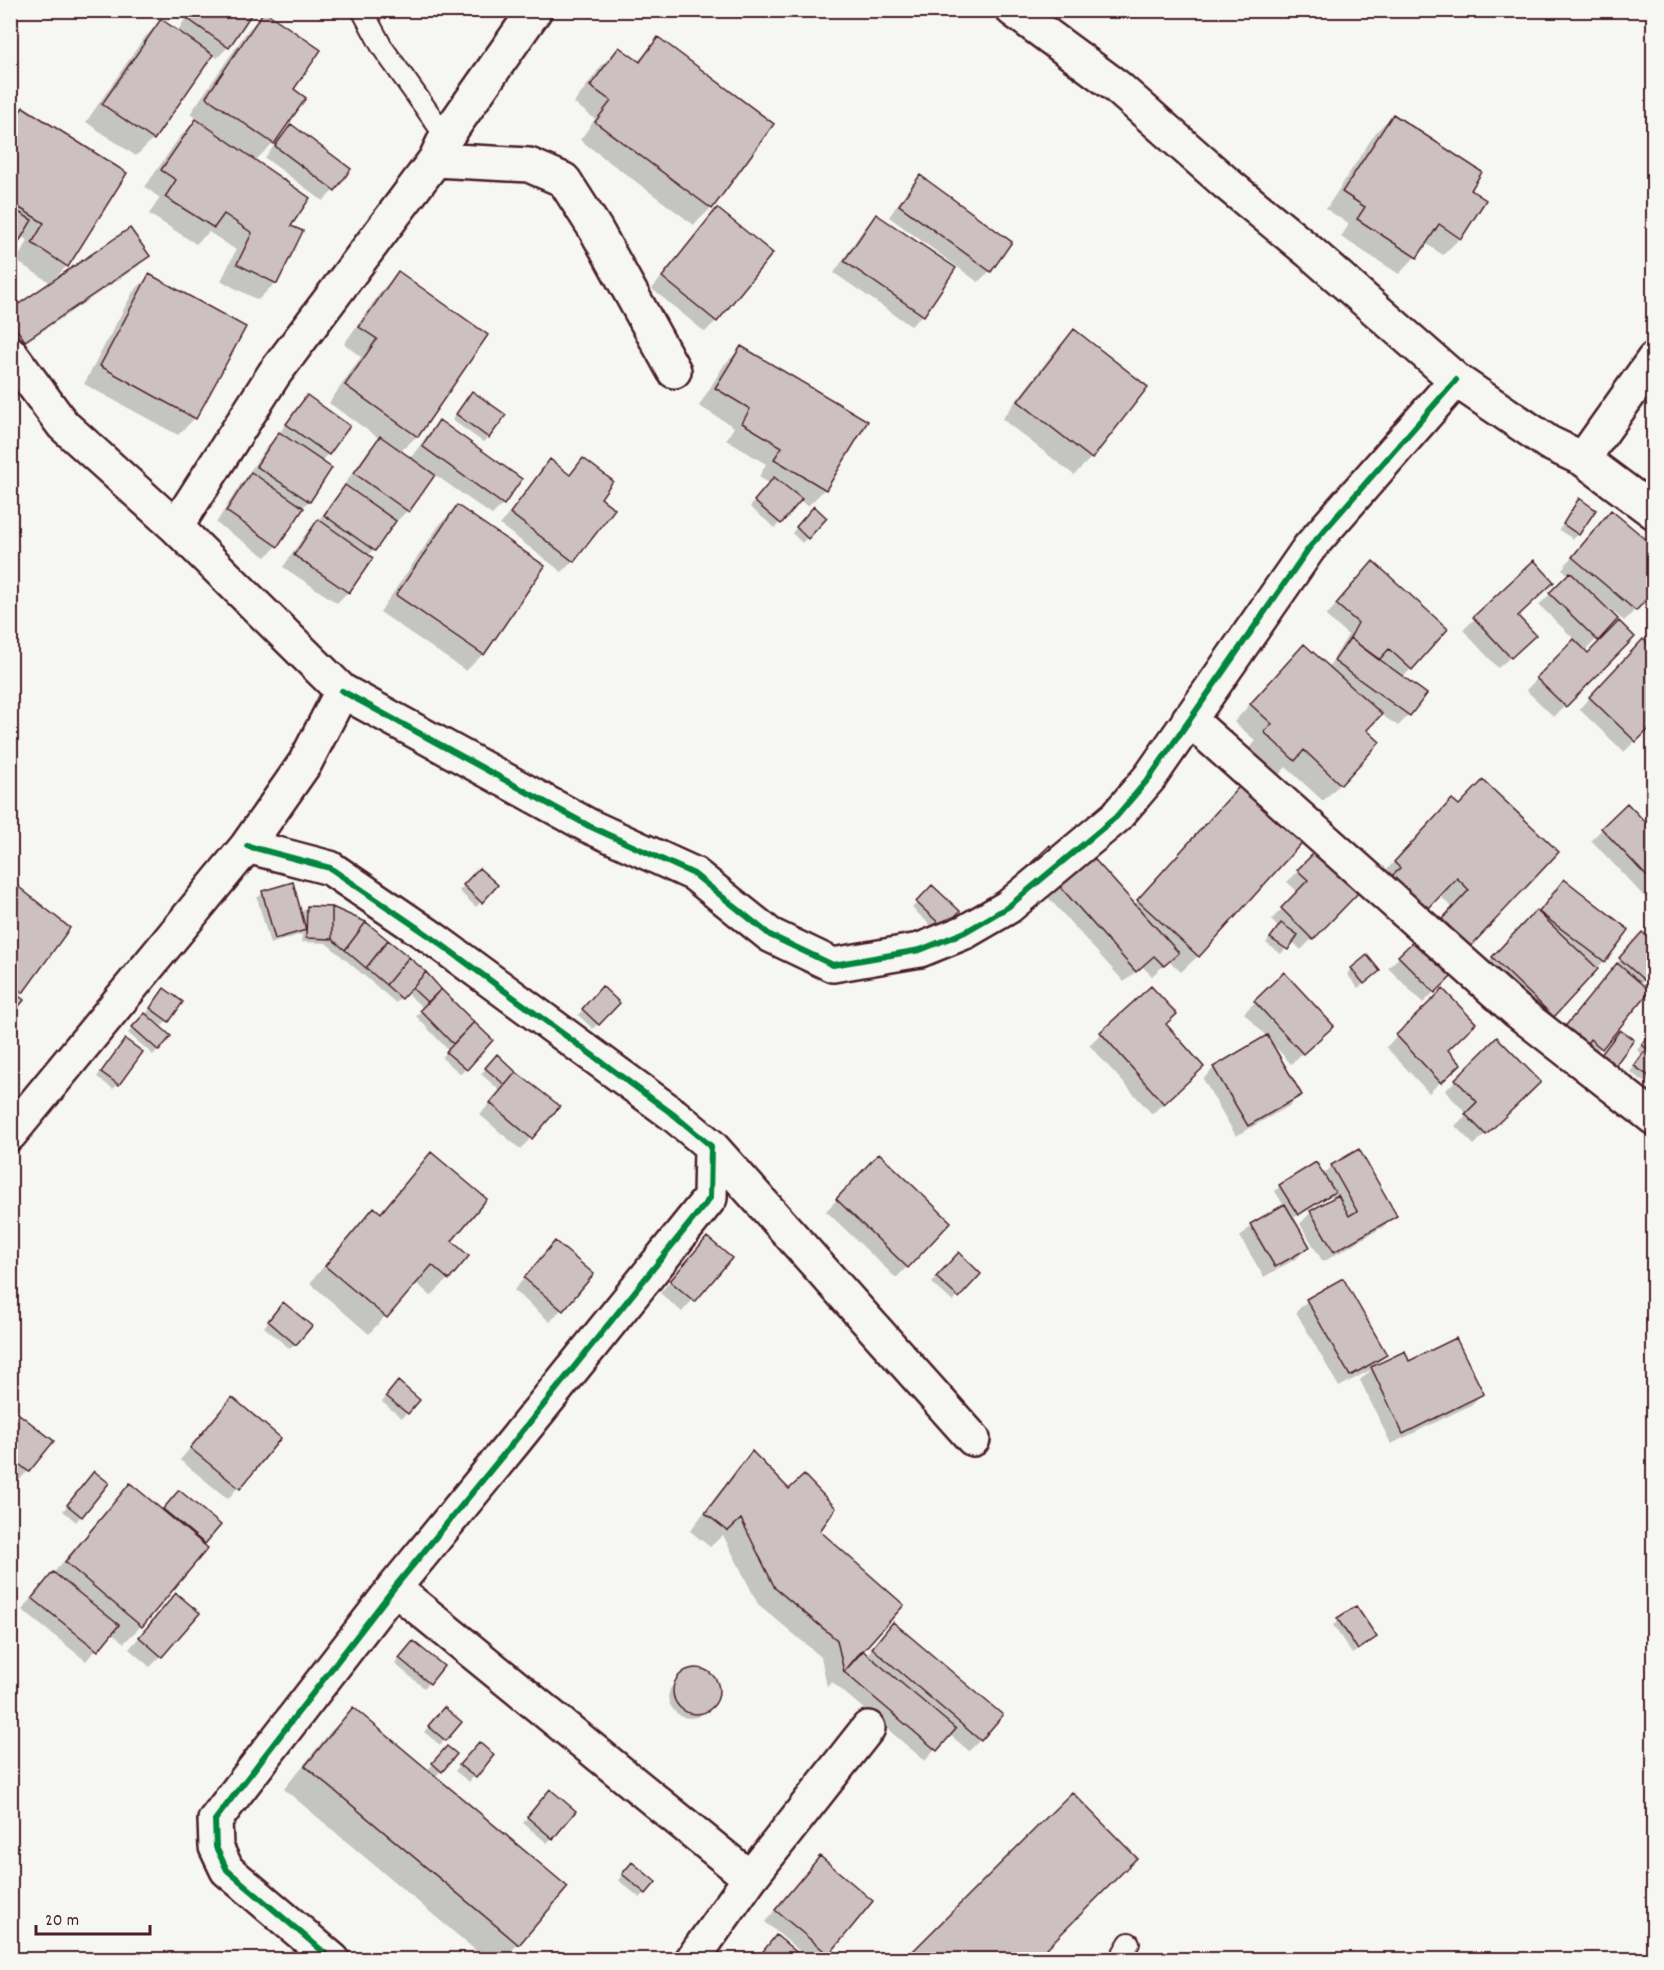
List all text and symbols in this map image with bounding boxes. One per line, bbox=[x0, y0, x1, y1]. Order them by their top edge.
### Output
scale bar bbox=[36, 1898, 150, 1936]
text: 20 m bbox=[45, 1909, 79, 1934]

